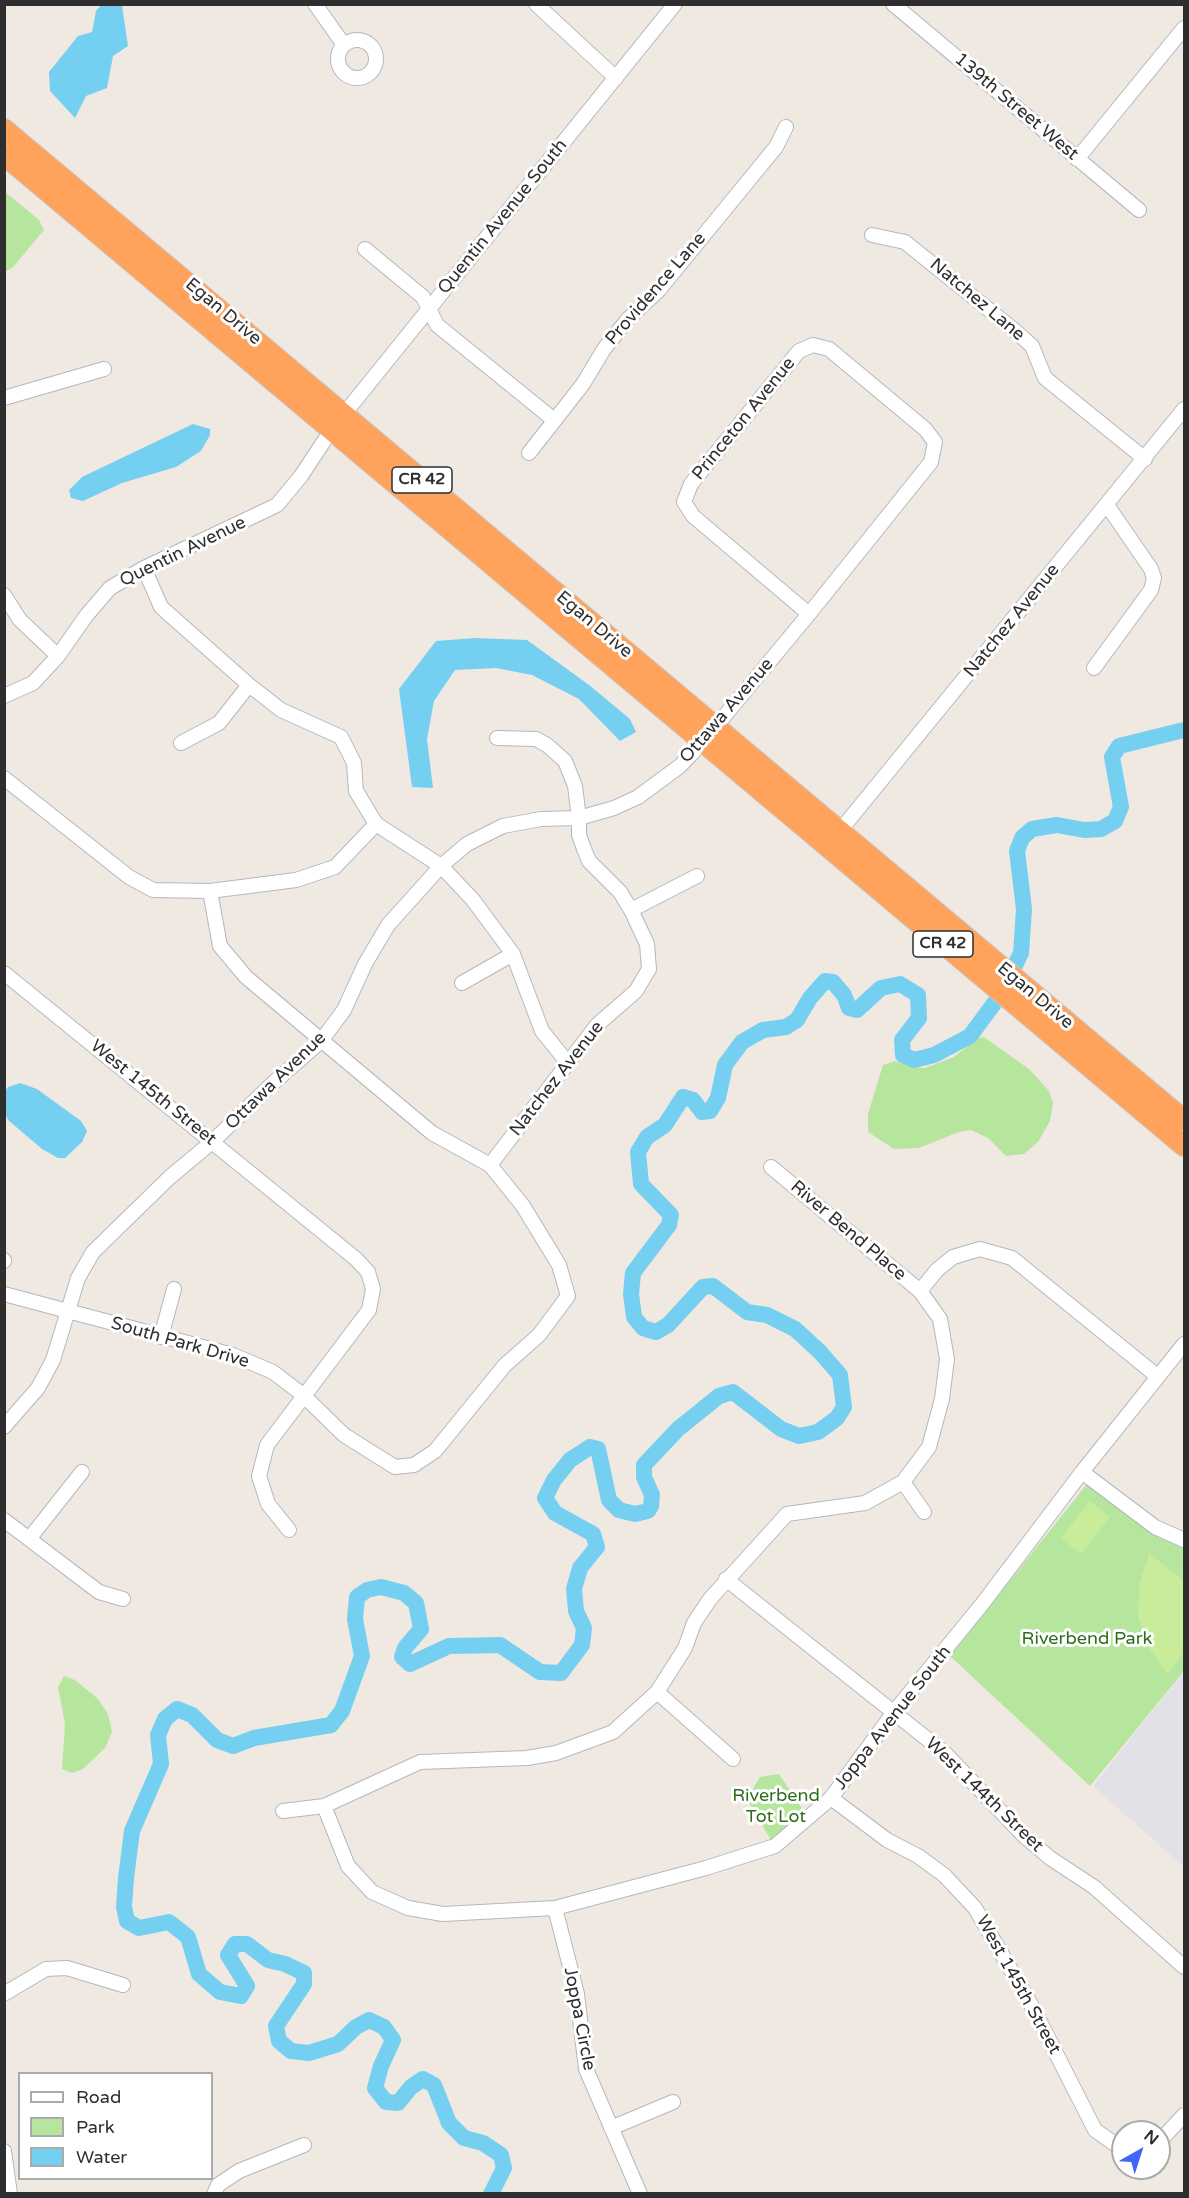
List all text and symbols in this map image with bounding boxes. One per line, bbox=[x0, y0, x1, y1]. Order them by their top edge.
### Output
street label: 139th Street West bbox=[949, 49, 1083, 165]
street label: Quentin Avenue South bbox=[434, 135, 572, 299]
street label: Providence Lane bbox=[601, 228, 711, 350]
street label: Natchez Lane bbox=[925, 254, 1029, 346]
street label: Egan Drive bbox=[181, 274, 265, 350]
street label: Princeton Avenue bbox=[688, 353, 800, 485]
road number: CR 42 bbox=[392, 467, 452, 493]
street label: Quentin Avenue bbox=[116, 512, 250, 592]
street label: Natchez Avenue bbox=[960, 560, 1064, 682]
street label: Egan Drive bbox=[552, 587, 636, 663]
street label: Ottawa Avenue bbox=[676, 654, 778, 768]
road number: CR 42 bbox=[913, 931, 973, 957]
street label: Egan Drive bbox=[993, 958, 1077, 1034]
street label: Natchez Avenue bbox=[505, 1017, 609, 1141]
street label: Ottawa Avenue bbox=[221, 1027, 331, 1135]
street label: West 145th Street bbox=[86, 1036, 220, 1150]
street label: River Bend Place bbox=[786, 1176, 910, 1286]
street label: South Park Drive bbox=[108, 1313, 252, 1373]
park label: Riverbend Park bbox=[1022, 1628, 1152, 1650]
street label: Joppa Avenue South bbox=[830, 1642, 956, 1794]
street label: West 144th Street bbox=[921, 1733, 1047, 1857]
park label: Riverbend Tot Lot bbox=[732, 1785, 820, 1828]
street label: West 145th Street bbox=[971, 1912, 1065, 2058]
street label: Joppa Circle bbox=[558, 1966, 600, 2072]
legend bbox=[18, 2072, 213, 2180]
text: Road bbox=[76, 2086, 121, 2108]
text: Park bbox=[76, 2116, 114, 2138]
north arrow bbox=[1111, 2120, 1171, 2180]
text: N bbox=[1140, 2126, 1162, 2149]
text: Water bbox=[76, 2146, 127, 2168]

